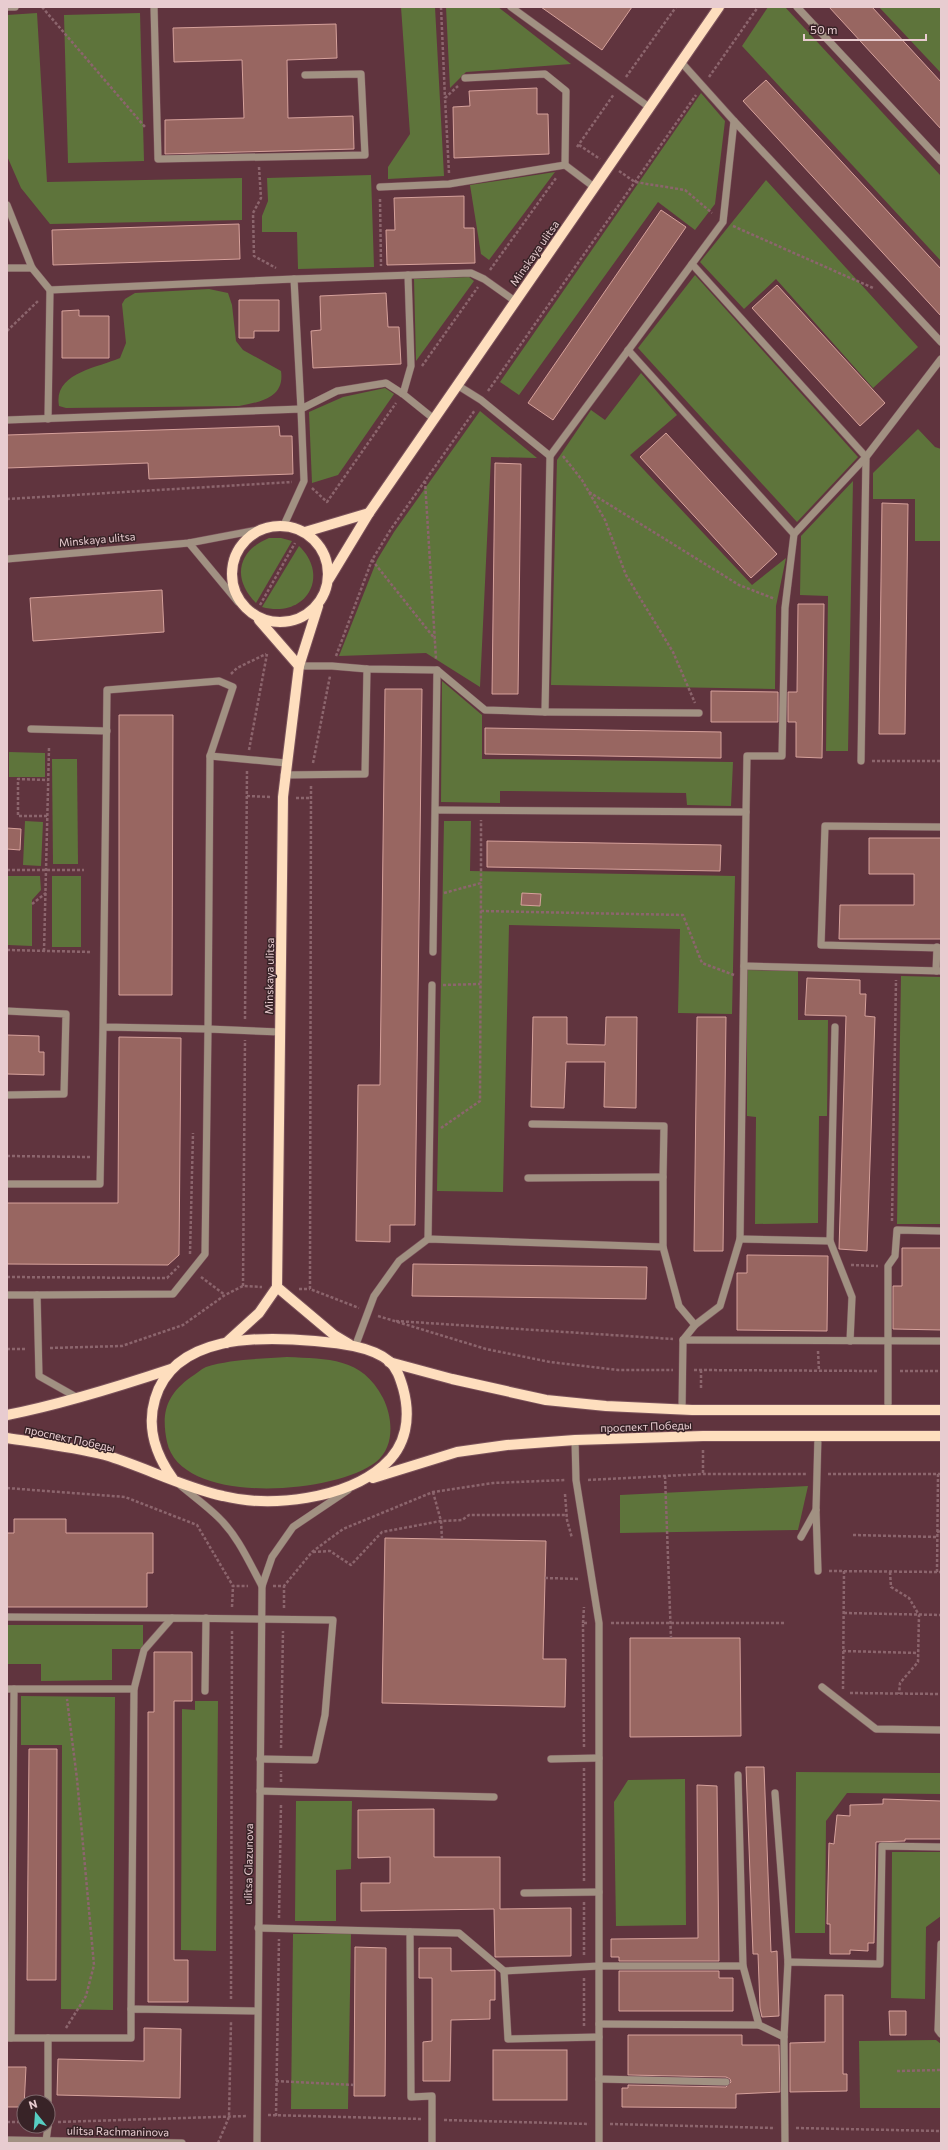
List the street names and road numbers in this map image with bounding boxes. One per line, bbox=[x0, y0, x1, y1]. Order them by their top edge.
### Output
street label: Minskaya ulitsa bbox=[507, 218, 561, 288]
street label: Minskaya ulitsa bbox=[58, 529, 136, 549]
street label: Minskaya ulitsa bbox=[262, 938, 276, 1014]
street label: проспект Победы bbox=[600, 1418, 692, 1434]
street label: проспект Победы bbox=[24, 1422, 116, 1454]
street label: ulitsa Glazunova bbox=[241, 1823, 255, 1905]
street label: ulitsa Rachmaninova bbox=[67, 2124, 169, 2138]

